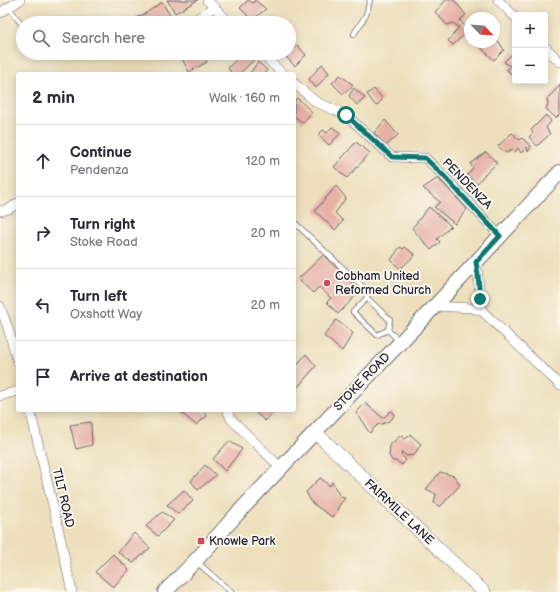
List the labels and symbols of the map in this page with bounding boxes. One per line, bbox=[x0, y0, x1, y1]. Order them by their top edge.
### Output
north arrow bbox=[464, 12, 500, 48]
route start bbox=[337, 106, 355, 124]
street label: PENDENZA bbox=[439, 155, 495, 213]
place label: Cobham United Reformed Church bbox=[335, 269, 431, 298]
marker: Cobham United Reformed Church bbox=[322, 278, 332, 288]
route end bbox=[471, 290, 489, 308]
street label: STOKE ROAD bbox=[331, 350, 394, 414]
street label: TILT ROAD bbox=[49, 467, 77, 529]
street label: FAIRMILE LANE bbox=[361, 476, 437, 548]
place label: Knowle Park bbox=[209, 534, 275, 549]
marker: Knowle Park bbox=[196, 536, 206, 546]

